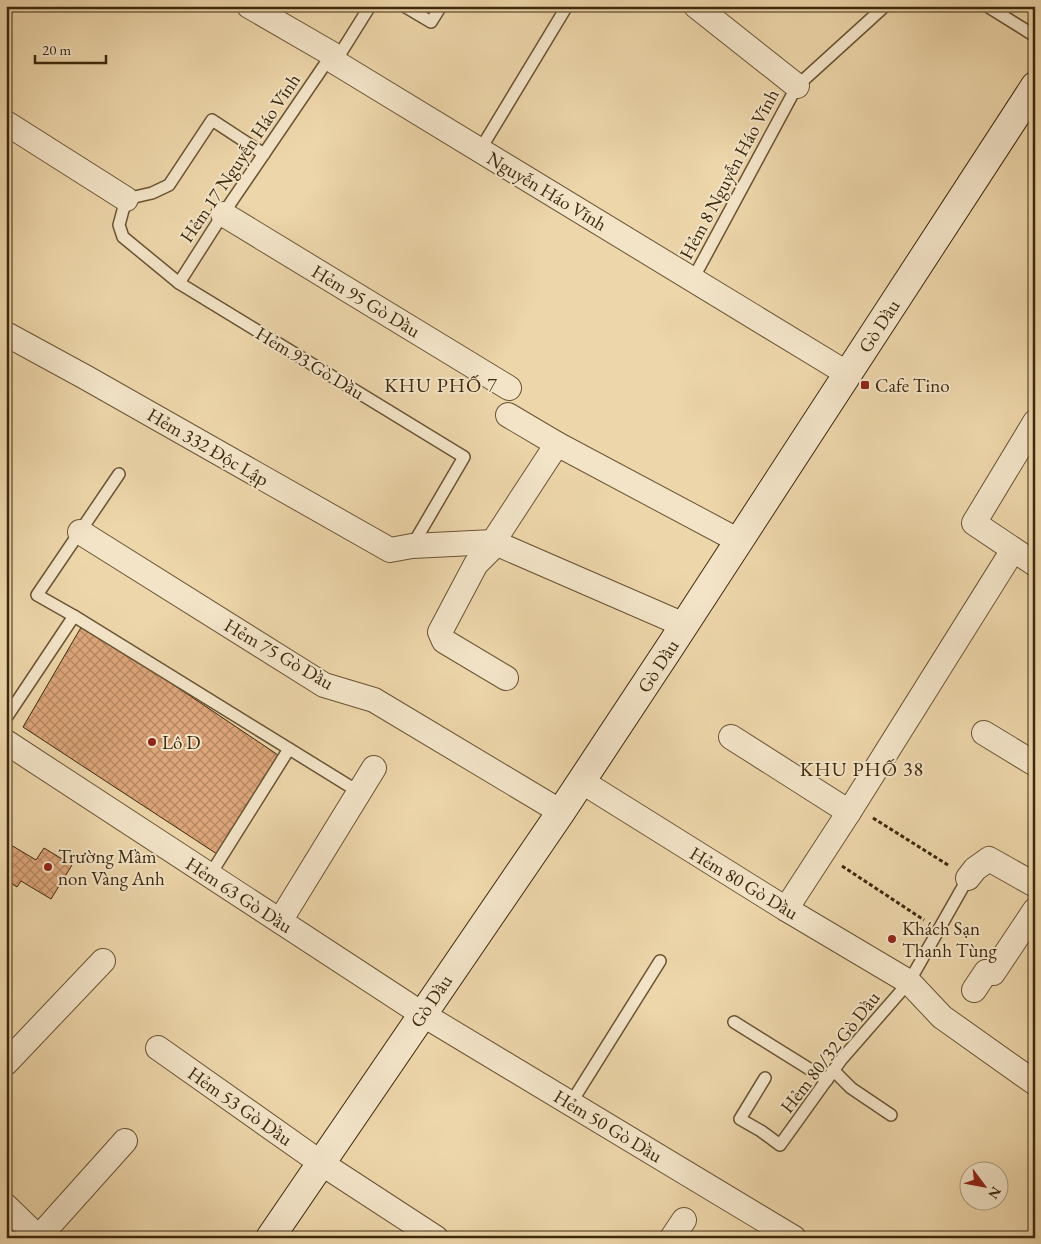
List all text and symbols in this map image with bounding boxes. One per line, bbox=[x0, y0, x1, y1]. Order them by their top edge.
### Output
scale bar bbox=[35, 32, 106, 64]
text: 20 m bbox=[42, 40, 71, 59]
street label: Hẻm 17 Nguyễn Háo Vĩnh bbox=[174, 68, 306, 247]
street label: Hẻm 8 Nguyễn Háo Vĩnh bbox=[673, 84, 785, 264]
street label: Nguyễn Háo Vĩnh bbox=[483, 145, 612, 237]
street label: Hẻm 95 Gò Dầu bbox=[307, 259, 425, 343]
street label: Gò Dầu bbox=[852, 294, 906, 358]
street label: Hẻm 93 Gò Dầu bbox=[251, 321, 369, 405]
district label: KHU PHỐ 7 bbox=[384, 372, 498, 398]
place label: Cafe Tino bbox=[875, 373, 950, 398]
marker: Cafe Tino bbox=[859, 379, 871, 391]
street label: Hẻm 332 Độc Lập bbox=[143, 402, 273, 492]
street label: Hẻm 75 Gò Dầu bbox=[220, 613, 338, 695]
street label: Gò Dầu bbox=[631, 634, 685, 698]
place label: Lô D bbox=[162, 730, 201, 755]
marker: Lô D bbox=[146, 736, 158, 748]
district label: KHU PHỐ 38 bbox=[800, 756, 924, 782]
street label: Hẻm 80 Gò Dầu bbox=[685, 841, 803, 925]
place label: Trường Mầm non Vàng Anh bbox=[58, 844, 165, 891]
street label: Hẻm 63 Gò Dầu bbox=[181, 851, 297, 939]
marker: Trường Mầm non Vàng Anh bbox=[42, 861, 54, 873]
place label: Khách Sạn Thanh Tùng bbox=[902, 916, 997, 963]
marker: Khách Sạn Thanh Tùng bbox=[886, 933, 898, 945]
street label: Gò Dầu bbox=[404, 970, 458, 1032]
street label: Hẻm 80/32 Gò Dầu bbox=[775, 986, 885, 1118]
street label: Hẻm 53 Gò Dầu bbox=[183, 1061, 297, 1151]
street label: Hẻm 50 Gò Dầu bbox=[549, 1084, 667, 1168]
north arrow bbox=[958, 1162, 1008, 1212]
text: N bbox=[984, 1183, 1006, 1203]

